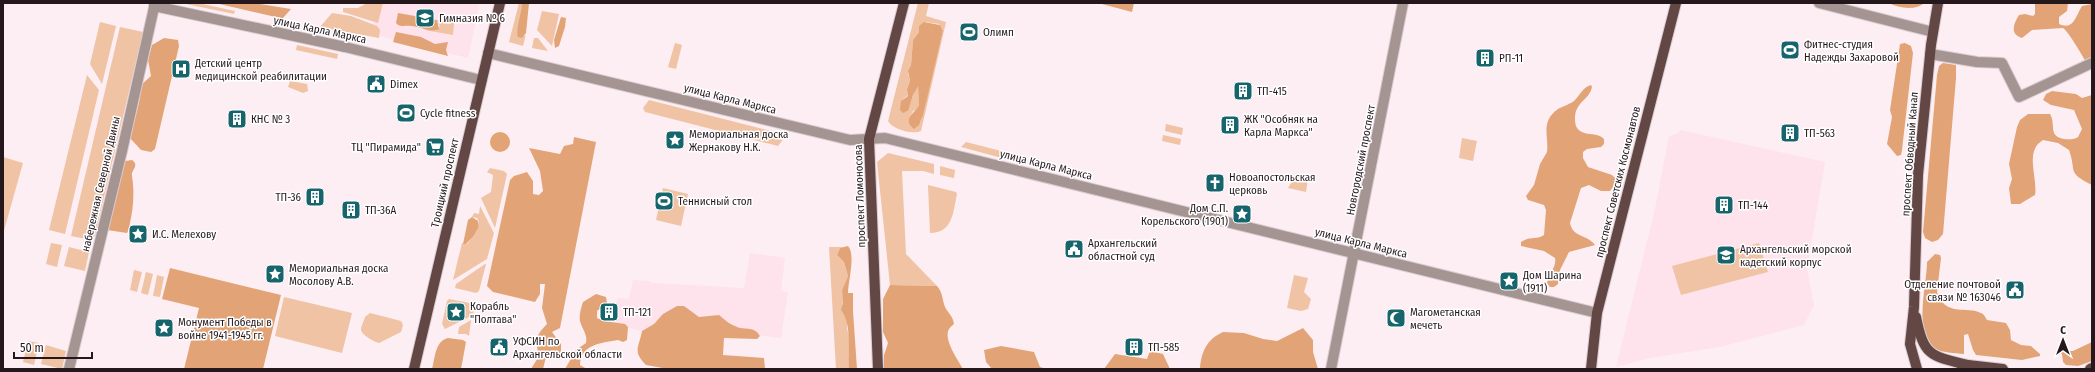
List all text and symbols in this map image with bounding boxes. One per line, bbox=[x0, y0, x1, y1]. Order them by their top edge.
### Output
school or university icon: Гимназия № 6 bbox=[414, 7, 436, 29]
place label: Гимназия № 6 bbox=[439, 12, 506, 25]
street label: улица Карла Маркса bbox=[272, 14, 368, 46]
sports icon: Олимп bbox=[958, 21, 980, 43]
place label: Олимп bbox=[983, 26, 1014, 39]
place label: Фитнес-студия Надежды Захаровой bbox=[1804, 38, 1899, 64]
sports icon: Фитнес-студия Надежды Захаровой bbox=[1779, 39, 1801, 61]
building icon: РП-11 bbox=[1474, 47, 1496, 69]
place label: РП-11 bbox=[1499, 52, 1523, 65]
place label: Детский центр медицинской реабилитации bbox=[194, 57, 327, 83]
hospital icon: Детский центр медицинской реабилитации bbox=[170, 58, 192, 80]
public building icon: Dimex bbox=[365, 73, 387, 95]
place label: Dimex bbox=[390, 78, 418, 91]
building icon: ТП-415 bbox=[1232, 80, 1254, 102]
street label: улица Карла Маркса bbox=[682, 81, 778, 117]
place label: ТП-415 bbox=[1257, 85, 1287, 98]
street label: проспект Обводный Канал bbox=[1899, 91, 1921, 217]
sports icon: Cycle fitness bbox=[395, 102, 417, 124]
street label: Новгородский проспект bbox=[1344, 103, 1378, 216]
street label: проспект Советских Космонавтов bbox=[1593, 105, 1643, 259]
place label: Cycle fitness bbox=[420, 107, 476, 120]
building icon: КНС № 3 bbox=[226, 108, 248, 130]
place label: КНС № 3 bbox=[251, 113, 290, 126]
place label: ЖК "Особняк на Карла Маркса" bbox=[1244, 113, 1318, 139]
building icon: ЖК "Особняк на Карла Маркса" bbox=[1219, 114, 1241, 136]
street label: набережная Северной Двины bbox=[79, 115, 123, 253]
building icon: ТП-563 bbox=[1779, 122, 1801, 144]
place label: ТП-563 bbox=[1804, 127, 1835, 140]
place label: Мемориальная доска Жернакову Н.К. bbox=[689, 128, 788, 154]
place icon: Мемориальная доска Жернакову Н.К. bbox=[664, 129, 686, 151]
supermarket icon: ТЦ "Пирамида" bbox=[424, 136, 446, 158]
street label: Троицкий проспект bbox=[428, 137, 462, 229]
place label: ТЦ "Пирамида" bbox=[351, 141, 421, 154]
street label: проспект Ломоносова bbox=[852, 144, 868, 248]
street label: улица Карла Маркса bbox=[998, 147, 1094, 183]
place label: Новоапостольская церковь bbox=[1229, 171, 1316, 197]
church icon: Новоапостольская церковь bbox=[1204, 172, 1226, 194]
building icon: ТП-36 bbox=[304, 186, 326, 208]
sports icon: Теннисный стол bbox=[653, 190, 675, 212]
place label: ТП-36 bbox=[275, 191, 302, 204]
building icon: ТП-144 bbox=[1713, 194, 1735, 216]
place label: Теннисный стол bbox=[678, 195, 752, 208]
building icon: ТП-36А bbox=[340, 199, 362, 221]
place label: ТП-144 bbox=[1738, 199, 1769, 212]
place label: Дом С.П. Корельского (1901) bbox=[1141, 202, 1228, 228]
place icon: Дом С.П. Корельского (1901) bbox=[1231, 203, 1253, 225]
place label: ТП-36А bbox=[365, 204, 397, 217]
place icon: И.С. Мелехову bbox=[127, 223, 149, 245]
street label: улица Карла Маркса bbox=[1313, 225, 1409, 261]
place label: И.С. Мелехову bbox=[152, 228, 216, 241]
place label: Архангельский областной суд bbox=[1088, 237, 1157, 263]
public building icon: Архангельский областной суд bbox=[1063, 238, 1085, 260]
place label: Архангельский морской кадетский корпус bbox=[1740, 243, 1852, 269]
school or university icon: Архангельский морской кадетский корпус bbox=[1715, 244, 1737, 266]
place label: Мемориальная доска Мосолову А.В. bbox=[289, 262, 388, 288]
place icon: Мемориальная доска Мосолову А.В. bbox=[264, 263, 286, 285]
place label: Дом Шарина (1911) bbox=[1522, 269, 1582, 295]
place icon: Дом Шарина (1911) bbox=[1498, 270, 1520, 292]
place label: Отделение почтовой связи № 163046 bbox=[1904, 278, 2002, 304]
public building icon: Отделение почтовой связи № 163046 bbox=[2004, 279, 2026, 301]
place label: Корабль "Полтава" bbox=[470, 300, 516, 326]
place icon: Корабль "Полтава" bbox=[445, 301, 467, 323]
building icon: ТП-121 bbox=[598, 301, 620, 323]
place label: ТП-121 bbox=[623, 306, 651, 319]
place label: Магометанская мечеть bbox=[1410, 306, 1481, 332]
mosque icon: Магометанская мечеть bbox=[1385, 307, 1407, 329]
place label: Монумент Победы в войне 1941-1945 гг. bbox=[178, 316, 272, 342]
place icon: Монумент Победы в войне 1941-1945 гг. bbox=[153, 317, 175, 339]
north arrow bbox=[2043, 320, 2083, 360]
text: С bbox=[2060, 324, 2066, 337]
scale bar bbox=[14, 334, 92, 360]
place label: УФСИН по Архангельской области bbox=[512, 335, 622, 361]
public building icon: УФСИН по Архангельской области bbox=[488, 336, 510, 358]
building icon: ТП-585 bbox=[1123, 336, 1145, 358]
text: 50 m bbox=[20, 341, 44, 355]
place label: ТП-585 bbox=[1148, 341, 1179, 354]

